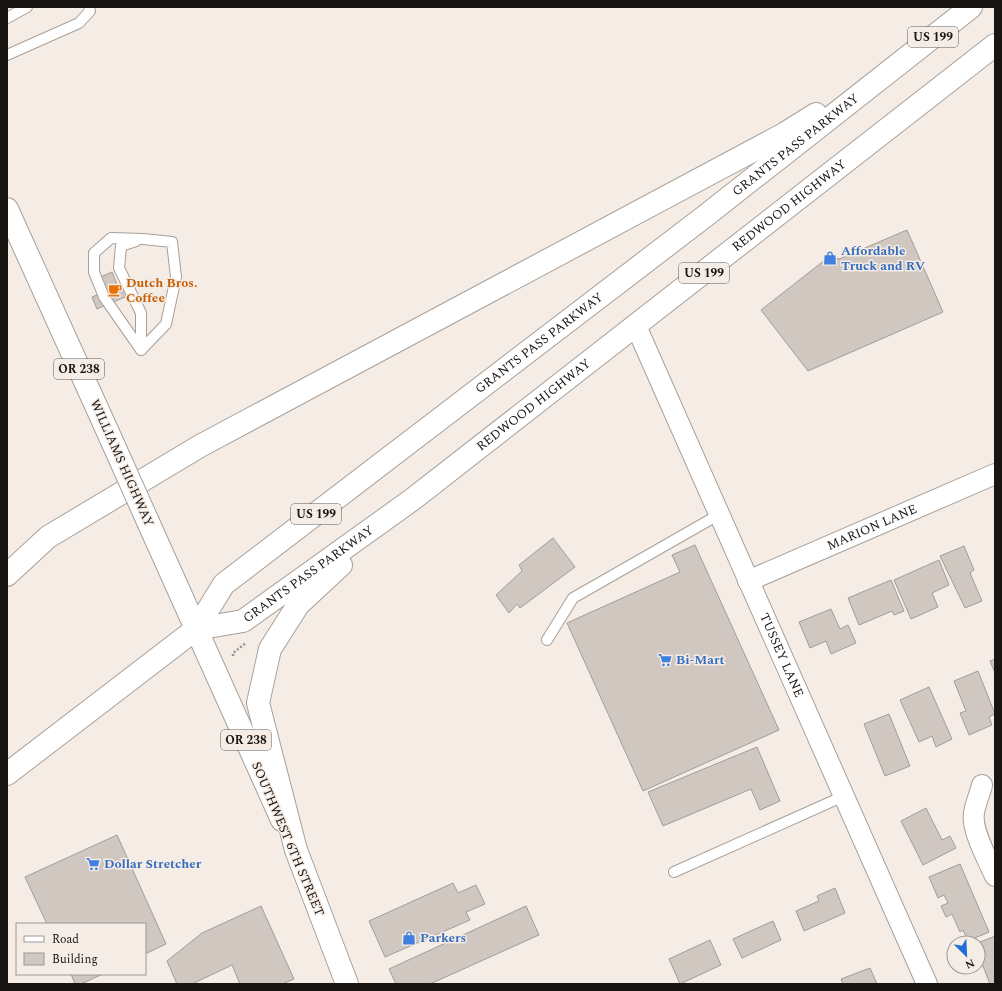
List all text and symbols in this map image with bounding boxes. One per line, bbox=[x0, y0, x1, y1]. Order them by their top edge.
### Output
road number: US 199 bbox=[908, 27, 958, 47]
street label: GRANTS PASS PARKWAY bbox=[728, 89, 863, 201]
street label: REDWOOD HIGHWAY bbox=[728, 155, 851, 257]
place label: Affordable Truck and RV bbox=[841, 241, 925, 276]
shop icon: Affordable Truck and RV bbox=[822, 250, 838, 266]
road number: US 199 bbox=[679, 263, 729, 283]
place label: Dutch Bros. Coffee bbox=[126, 273, 197, 308]
cafe icon: Dutch Bros. Coffee bbox=[107, 282, 123, 298]
street label: GRANTS PASS PARKWAY bbox=[471, 287, 608, 399]
street label: REDWOOD HIGHWAY bbox=[472, 354, 595, 456]
road number: OR 238 bbox=[54, 359, 104, 379]
street label: WILLIAMS HIGHWAY bbox=[85, 396, 159, 530]
street label: MARION LANE bbox=[824, 499, 920, 556]
road number: US 199 bbox=[291, 504, 341, 524]
street label: GRANTS PASS PARKWAY bbox=[239, 520, 378, 628]
street label: TUSSEY LANE bbox=[754, 610, 809, 701]
place label: Bi-Mart bbox=[676, 650, 724, 670]
supermarket icon: Bi-Mart bbox=[657, 652, 673, 668]
road number: OR 238 bbox=[221, 730, 271, 750]
street label: SOUTHWEST 6TH STREET bbox=[246, 759, 330, 920]
place label: Dollar Stretcher bbox=[104, 854, 202, 874]
supermarket icon: Dollar Stretcher bbox=[85, 856, 101, 872]
legend bbox=[16, 923, 146, 975]
place label: Parkers bbox=[420, 928, 466, 948]
text: Road bbox=[52, 930, 79, 949]
shop icon: Parkers bbox=[401, 930, 417, 946]
north arrow bbox=[946, 935, 986, 975]
text: Building bbox=[52, 950, 98, 969]
text: N bbox=[962, 954, 977, 973]

